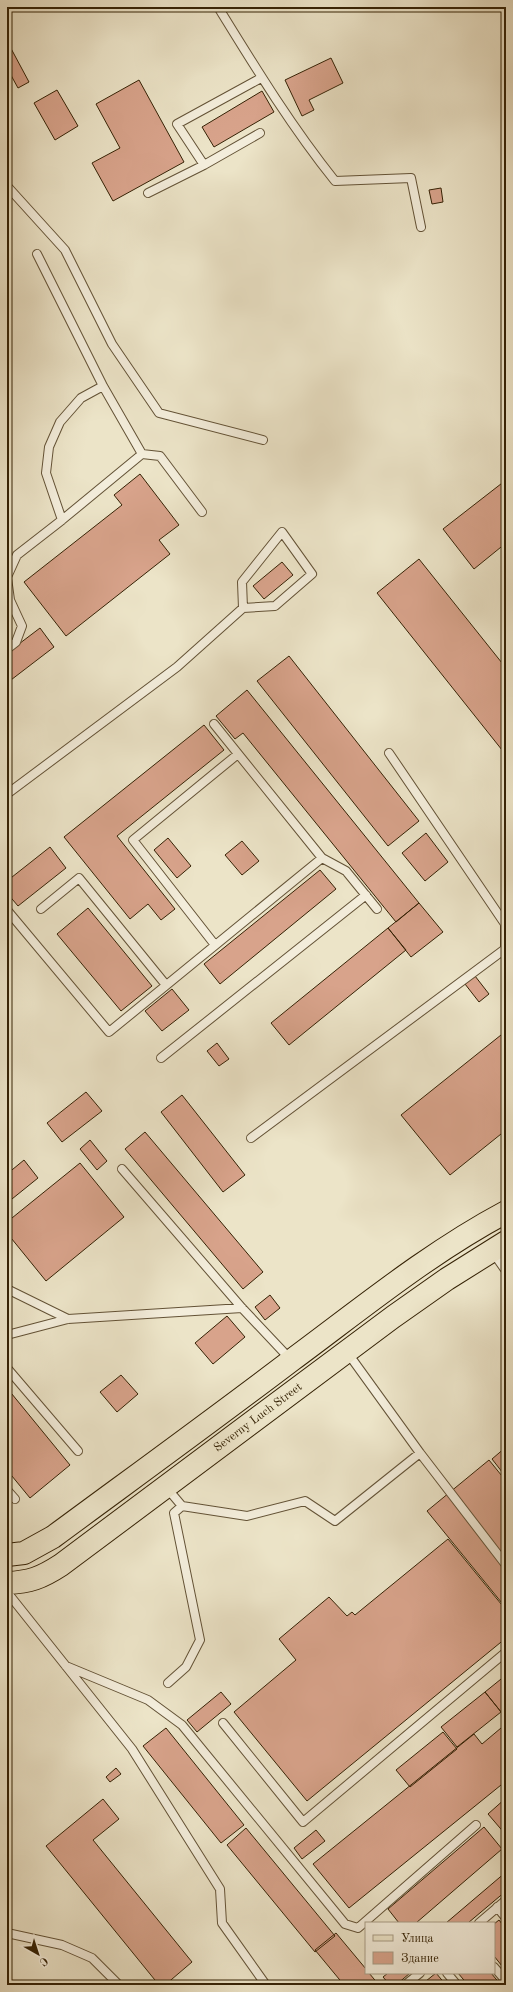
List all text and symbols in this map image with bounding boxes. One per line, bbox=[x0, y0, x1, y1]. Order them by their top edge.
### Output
street label: Severny Luch Street bbox=[212, 1381, 305, 1454]
legend bbox=[365, 1922, 495, 1974]
text: Улица bbox=[401, 1933, 434, 1945]
north arrow bbox=[18, 1934, 58, 1974]
text: Здание bbox=[401, 1953, 439, 1965]
text: С bbox=[37, 1954, 50, 1967]

